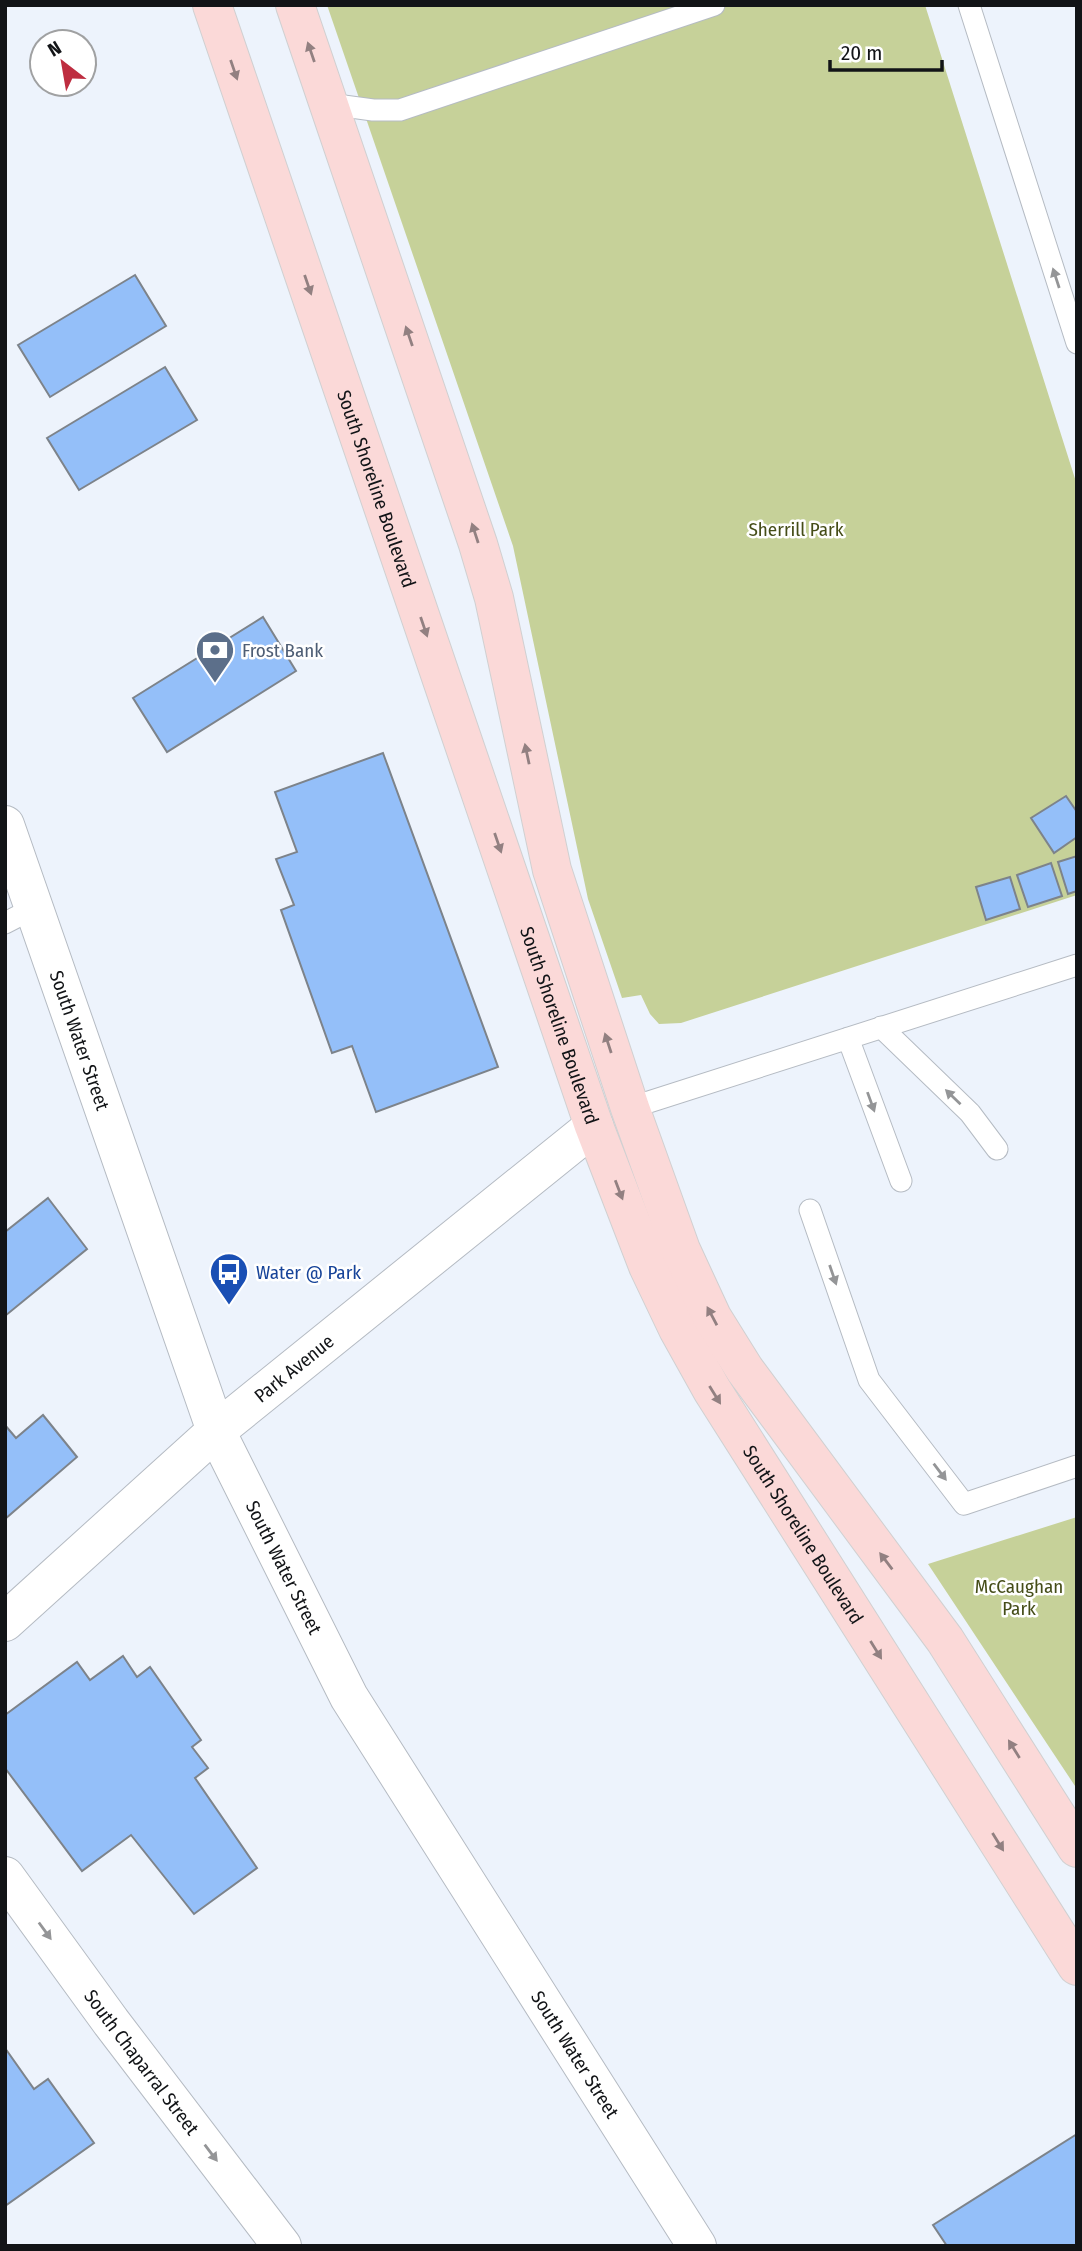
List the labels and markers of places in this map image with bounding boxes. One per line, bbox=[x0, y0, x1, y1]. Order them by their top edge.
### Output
bank icon: Frost Bank bbox=[194, 629, 236, 684]
place label: Frost Bank bbox=[242, 639, 323, 662]
bus stop icon: Water @ Park bbox=[208, 1251, 250, 1306]
place label: Water @ Park bbox=[256, 1261, 361, 1284]

